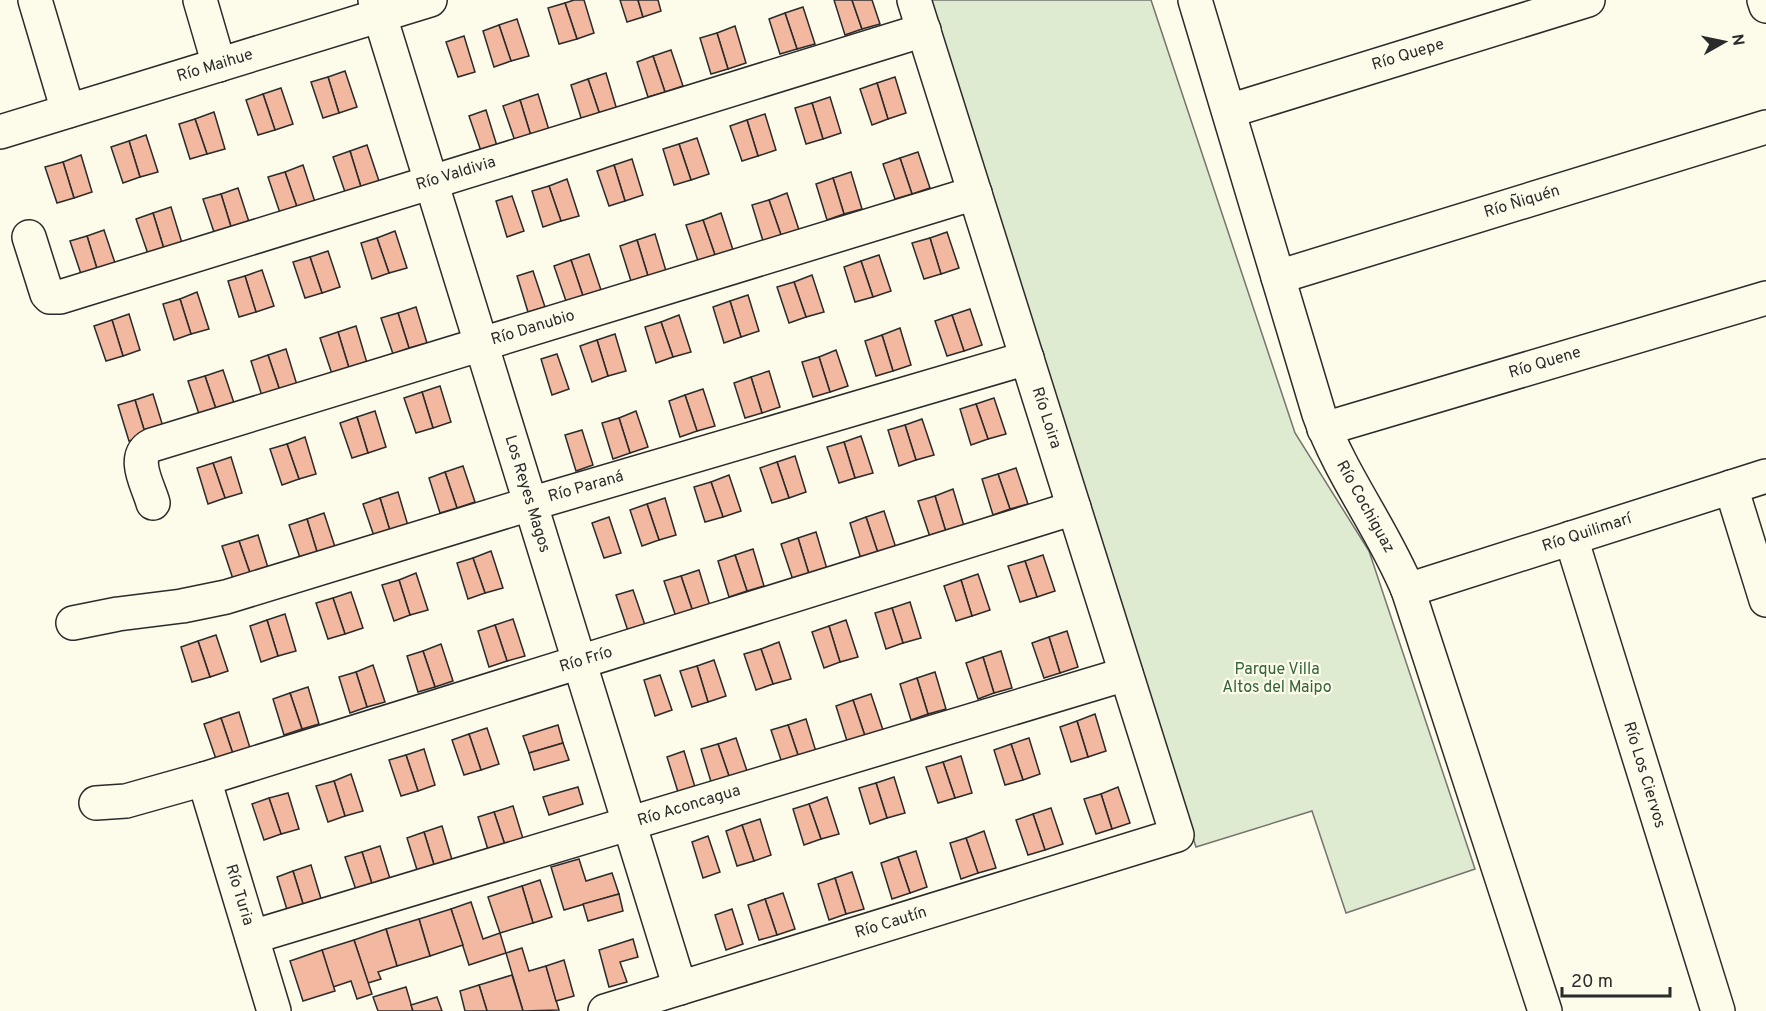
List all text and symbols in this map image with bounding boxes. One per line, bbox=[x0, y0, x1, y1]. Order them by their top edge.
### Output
north arrow bbox=[1694, 12, 1754, 72]
text: N bbox=[1726, 33, 1748, 47]
street label: Río Quepe bbox=[1369, 35, 1447, 75]
street label: Río Maihue bbox=[174, 45, 256, 87]
street label: Río Valdivia bbox=[414, 152, 498, 196]
street label: Río Ñiquén bbox=[1481, 178, 1562, 223]
street label: Río Danubio bbox=[489, 306, 577, 350]
street label: Río Quene bbox=[1506, 343, 1584, 383]
street label: Río Loira bbox=[1027, 385, 1065, 451]
street label: Los Reyes Magos bbox=[500, 433, 554, 555]
street label: Río Cochiguaz bbox=[1331, 457, 1399, 557]
street label: Río Paraná bbox=[546, 467, 626, 507]
street label: Río Quilimarí bbox=[1540, 509, 1636, 557]
street label: Río Frío bbox=[557, 642, 615, 678]
park label: Parque Villa Altos del Maipo bbox=[1222, 660, 1332, 698]
street label: Río Los Ciervos bbox=[1618, 719, 1670, 831]
street label: Río Aconcagua bbox=[635, 781, 743, 831]
street label: Río Turia bbox=[220, 862, 258, 928]
street label: Río Cautín bbox=[853, 903, 929, 943]
scale bar bbox=[1562, 960, 1670, 998]
text: 20 m bbox=[1571, 971, 1613, 994]

